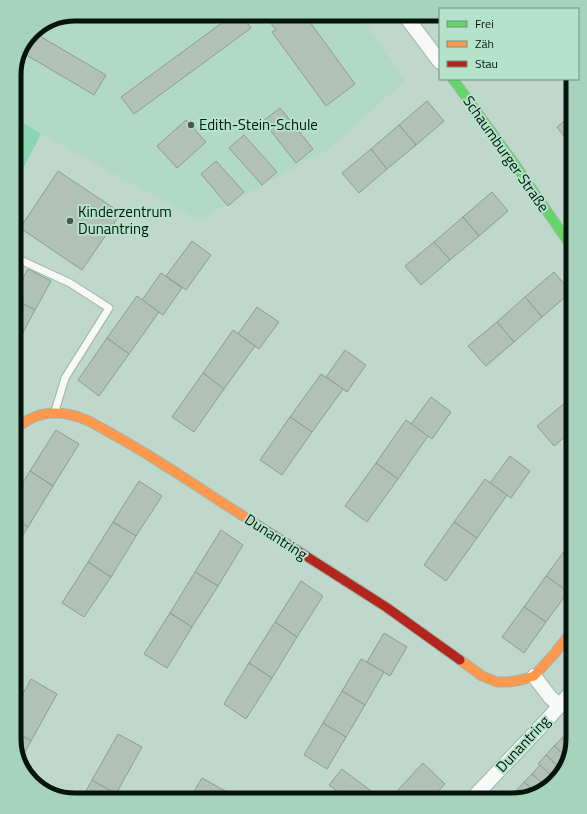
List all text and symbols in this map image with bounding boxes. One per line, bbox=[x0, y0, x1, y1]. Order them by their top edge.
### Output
legend bbox=[439, 8, 579, 80]
text: Frei bbox=[475, 14, 494, 33]
text: Zäh bbox=[475, 34, 494, 53]
text: Stau bbox=[475, 54, 498, 73]
street label: Schaumburger Straße bbox=[458, 91, 555, 217]
place label: Edith-Stein-Schule bbox=[199, 113, 318, 136]
marker: Edith-Stein-Schule bbox=[186, 120, 196, 130]
place label: Kinderzentrum Dunantring bbox=[78, 200, 172, 240]
marker: Kinderzentrum Dunantring bbox=[65, 216, 75, 226]
street label: Dunantring bbox=[240, 508, 312, 566]
street label: Dunantring bbox=[490, 710, 555, 777]

